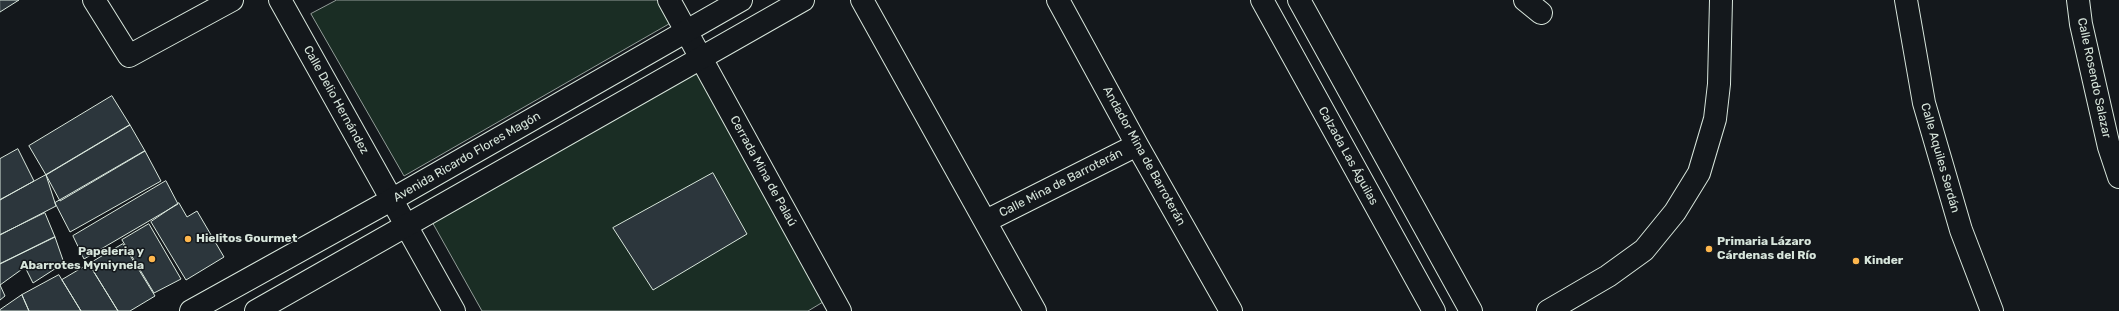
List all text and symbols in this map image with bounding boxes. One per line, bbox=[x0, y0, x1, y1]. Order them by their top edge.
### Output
street label: Calle Rosendo Salazar bbox=[2074, 16, 2114, 140]
street label: Calle Delio Hernández bbox=[300, 43, 372, 157]
street label: Andador Mina de Barroterán bbox=[1100, 84, 1188, 228]
street label: Calle Aquiles Serdán bbox=[1917, 101, 1963, 215]
street label: Calzada Las Águilas bbox=[1315, 104, 1381, 208]
street label: Avenida Ricardo Flores Magón bbox=[391, 109, 543, 205]
street label: Cerrada Mina de Palaú bbox=[727, 113, 799, 229]
street label: Calle Mina de Barroterán bbox=[997, 146, 1125, 220]
place label: Hielitos Gourmet bbox=[196, 232, 297, 246]
marker: Hielitos Gourmet bbox=[183, 234, 193, 244]
place label: Primaria Lázaro Cárdenas del Río bbox=[1717, 235, 1816, 263]
marker: Primaria Lázaro Cárdenas del Río bbox=[1704, 244, 1714, 254]
place label: Papeleria y Abarrotes Myniynela bbox=[20, 245, 144, 273]
marker: Papeleria y Abarrotes Myniynela bbox=[147, 254, 157, 264]
place label: Kinder bbox=[1864, 254, 1903, 268]
marker: Kinder bbox=[1851, 256, 1861, 266]

